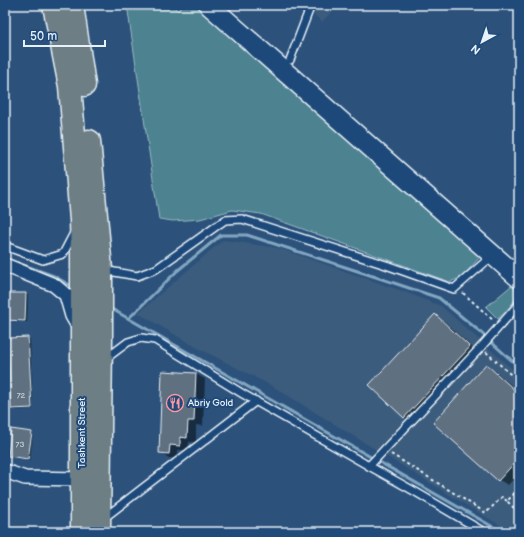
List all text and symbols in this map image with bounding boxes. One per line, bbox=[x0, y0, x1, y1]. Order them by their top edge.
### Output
scale bar bbox=[24, 22, 105, 48]
north arrow bbox=[462, 22, 502, 62]
text: 50 m bbox=[30, 29, 57, 44]
text: N bbox=[469, 42, 483, 57]
house number: 72 bbox=[17, 391, 26, 400]
restaurant icon: Abriy Gold bbox=[165, 393, 185, 413]
place label: Abriy Gold bbox=[188, 397, 234, 409]
street label: Tashkent Street bbox=[76, 398, 88, 468]
house number: 73 bbox=[16, 440, 24, 449]

